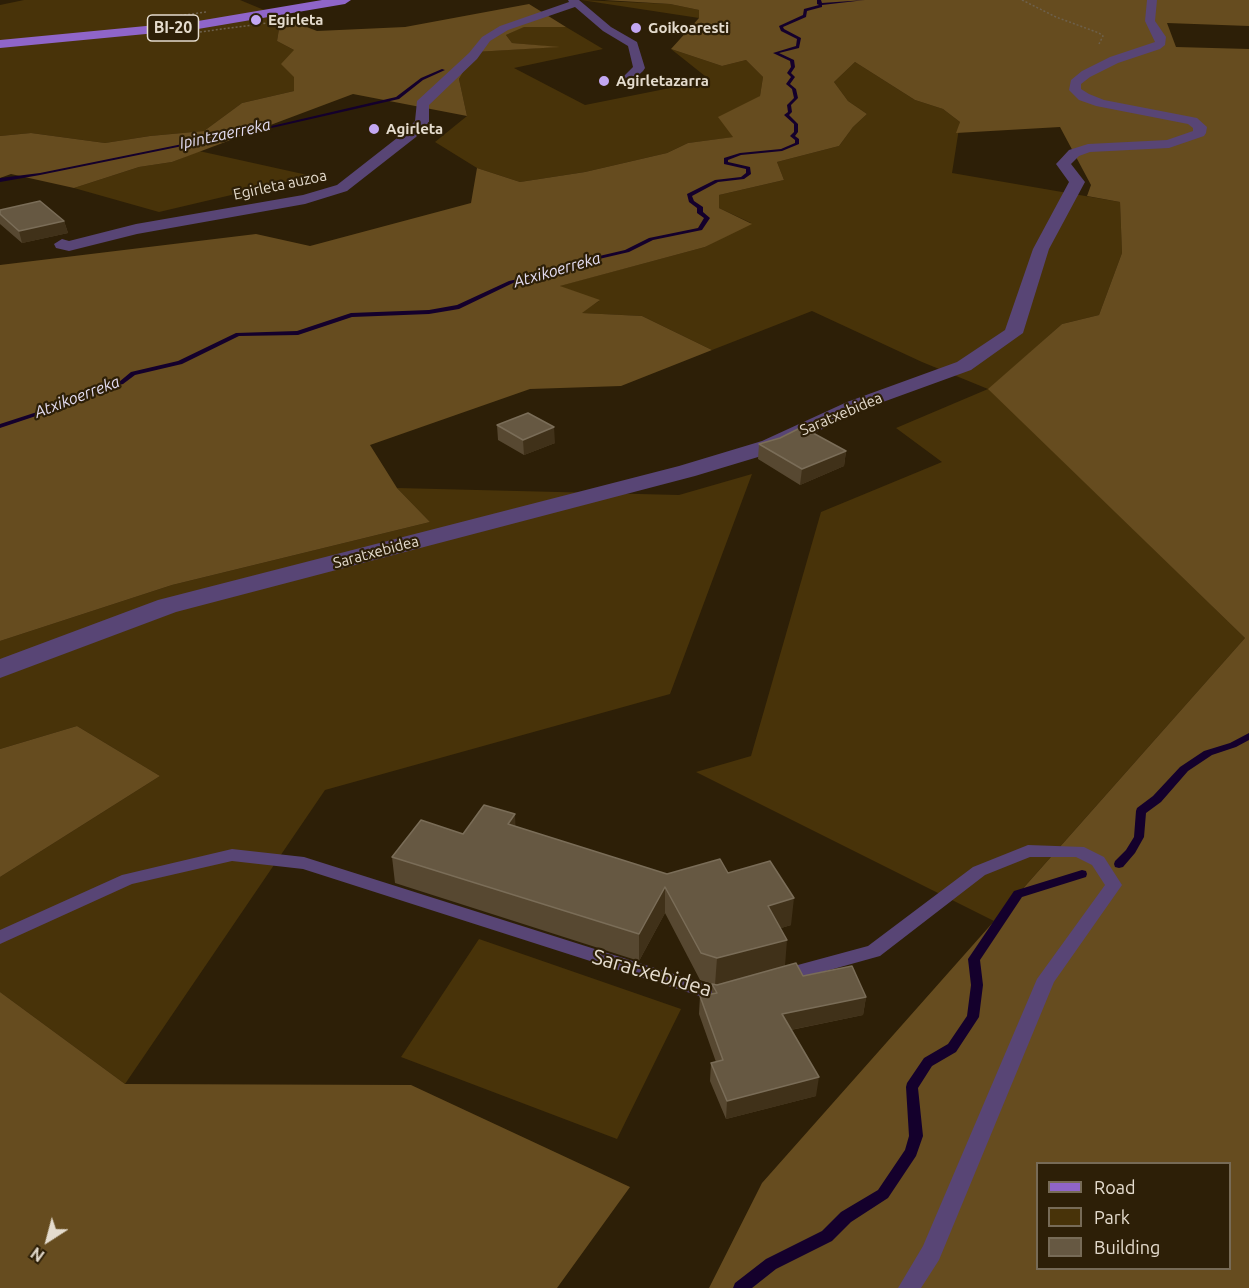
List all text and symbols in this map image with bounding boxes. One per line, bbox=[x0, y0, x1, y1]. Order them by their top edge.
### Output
place label: Egirleta bbox=[268, 11, 323, 29]
marker: Egirleta bbox=[249, 13, 263, 27]
road number: BI-20 bbox=[148, 15, 198, 41]
place label: Goikoaresti bbox=[648, 19, 729, 37]
marker: Goikoaresti bbox=[629, 21, 643, 35]
place label: Agirletazarra bbox=[616, 72, 709, 90]
marker: Agirletazarra bbox=[597, 74, 611, 88]
water label: Ipintzaerreka bbox=[178, 115, 272, 153]
place label: Agirleta bbox=[386, 120, 443, 138]
marker: Agirleta bbox=[367, 122, 381, 136]
street label: Egirleta auzoa bbox=[232, 166, 328, 204]
water label: Atxikoerreka bbox=[511, 248, 603, 292]
water label: Atxikoerreka bbox=[32, 372, 122, 422]
street label: Saratxebidea bbox=[797, 389, 885, 439]
street label: Saratxebidea bbox=[331, 532, 421, 572]
street label: Saratxebidea bbox=[589, 944, 715, 1002]
legend bbox=[1036, 1162, 1231, 1270]
text: Road bbox=[1094, 1177, 1136, 1197]
text: Park bbox=[1094, 1207, 1130, 1227]
north arrow bbox=[18, 1210, 78, 1270]
text: Building bbox=[1094, 1237, 1160, 1257]
text: N bbox=[27, 1244, 48, 1265]

